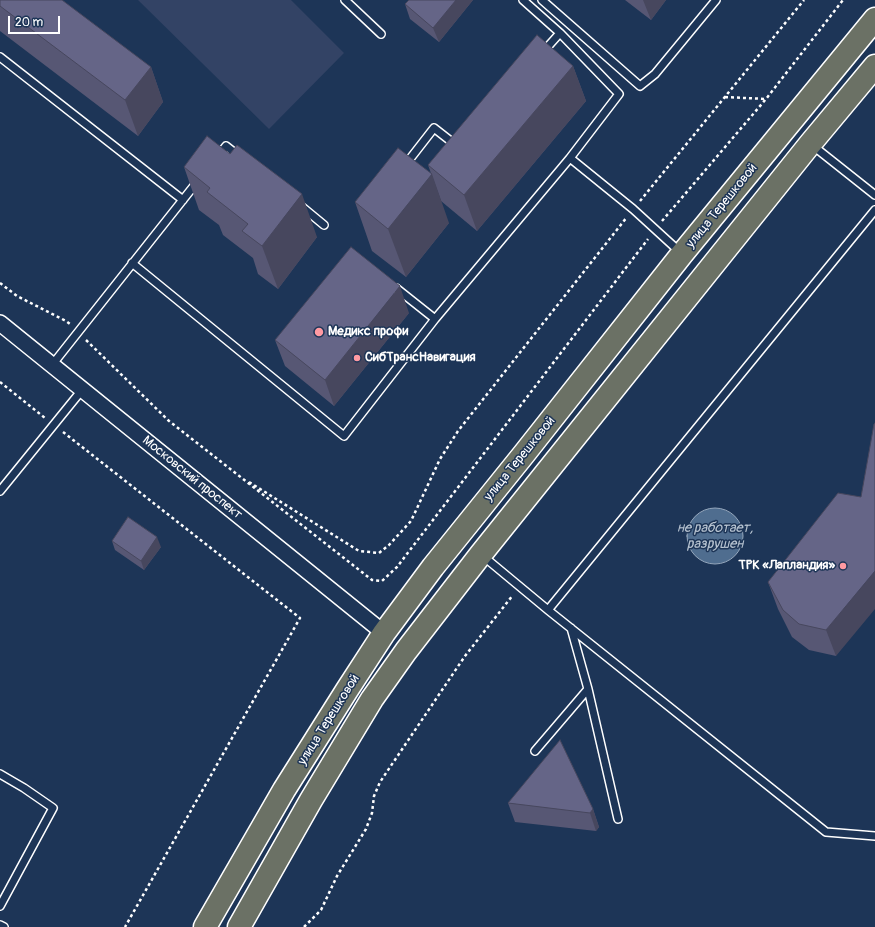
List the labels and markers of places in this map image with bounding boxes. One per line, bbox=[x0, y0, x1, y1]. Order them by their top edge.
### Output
place label: Медикс профи bbox=[328, 324, 408, 340]
marker: Медикс профи bbox=[313, 326, 325, 338]
place label: СибТрансНавигация bbox=[365, 350, 476, 366]
marker: СибТрансНавигация bbox=[352, 353, 362, 363]
place label: ТРК «Лапландия» bbox=[738, 558, 835, 574]
marker: ТРК «Лапландия» bbox=[838, 561, 848, 571]

